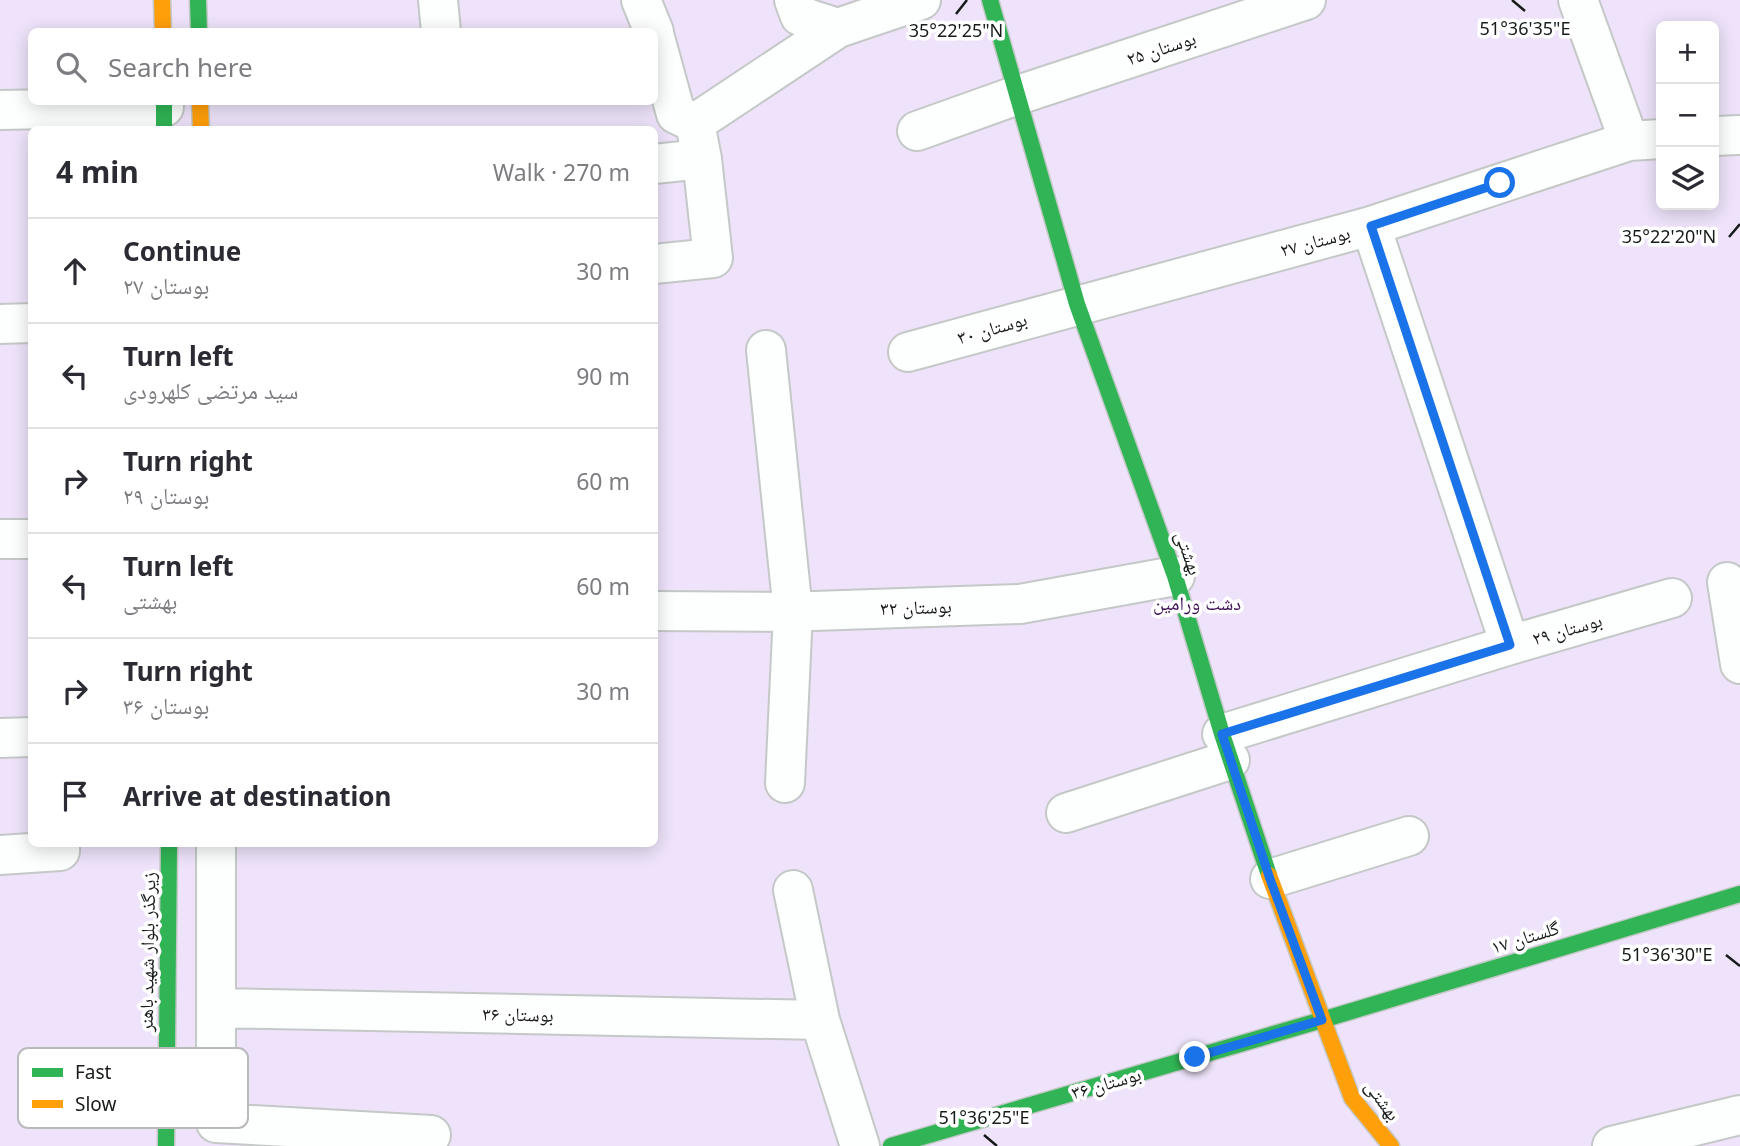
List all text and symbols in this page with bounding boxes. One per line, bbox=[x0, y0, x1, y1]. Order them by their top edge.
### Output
text: 51°36'35"E bbox=[1480, 16, 1570, 40]
text: 35°22'25"N bbox=[909, 18, 1003, 42]
map controls bbox=[1656, 21, 1719, 210]
button: + bbox=[1656, 21, 1719, 84]
street label: بوستان ۲۵ bbox=[1123, 25, 1199, 71]
search box bbox=[28, 28, 658, 105]
icon: search bbox=[52, 48, 90, 86]
text: Search here bbox=[108, 49, 253, 85]
button: − bbox=[1656, 84, 1719, 147]
button: layers bbox=[1656, 147, 1719, 210]
text: 4 min bbox=[56, 151, 139, 192]
text: Walk · 270 m bbox=[493, 156, 630, 188]
route start bbox=[1484, 167, 1515, 198]
street label: بوستان ۲۷ bbox=[1277, 219, 1353, 263]
text: 35°22'20"N bbox=[1622, 224, 1716, 248]
text: Continue bbox=[123, 233, 241, 269]
icon: ahead bbox=[56, 252, 94, 290]
text: 30 m bbox=[576, 255, 630, 287]
text: بوستان ۲۷ bbox=[123, 269, 209, 301]
street label: بوستان ۳۰ bbox=[954, 306, 1030, 350]
text: Turn left bbox=[123, 338, 234, 374]
icon: left bbox=[56, 357, 94, 395]
text: 90 m bbox=[576, 360, 630, 392]
text: سید مرتضی کلهرودی bbox=[123, 374, 298, 406]
text: Turn right bbox=[123, 443, 253, 479]
icon: right bbox=[56, 462, 94, 500]
text: 60 m bbox=[576, 465, 630, 497]
text: بوستان ۲۹ bbox=[123, 479, 209, 511]
street label: بهشتی bbox=[1169, 528, 1209, 578]
text: Turn left bbox=[123, 548, 234, 584]
icon: left bbox=[56, 567, 94, 605]
text: 60 m bbox=[576, 570, 630, 602]
text: بهشتی bbox=[123, 584, 177, 616]
park label: دشت ورامین bbox=[1153, 590, 1241, 616]
street label: بوستان ۳۲ bbox=[880, 593, 952, 621]
street label: بوستان ۲۹ bbox=[1529, 607, 1605, 651]
text: Turn right bbox=[123, 653, 253, 689]
icon: right bbox=[56, 672, 94, 710]
text: 30 m bbox=[576, 675, 630, 707]
text: بوستان ۳۶ bbox=[123, 689, 209, 721]
icon: arrive bbox=[56, 777, 94, 815]
text: Arrive at destination bbox=[123, 778, 392, 814]
street label: زیرگذر بلوار شهید باهنر bbox=[133, 872, 161, 1033]
street label: گلستان ۱۷ bbox=[1488, 914, 1562, 960]
text: 51°36'30"E bbox=[1622, 942, 1712, 966]
street label: بوستان ۳۶ bbox=[482, 1000, 554, 1028]
route end bbox=[1179, 1041, 1210, 1072]
legend bbox=[18, 1048, 248, 1128]
text: Fast bbox=[75, 1059, 112, 1085]
street label: بوستان ۳۶ bbox=[1068, 1061, 1144, 1105]
street label: بهشتی bbox=[1359, 1074, 1407, 1126]
text: Slow bbox=[75, 1091, 116, 1117]
text: 51°36'25"E bbox=[939, 1105, 1029, 1129]

